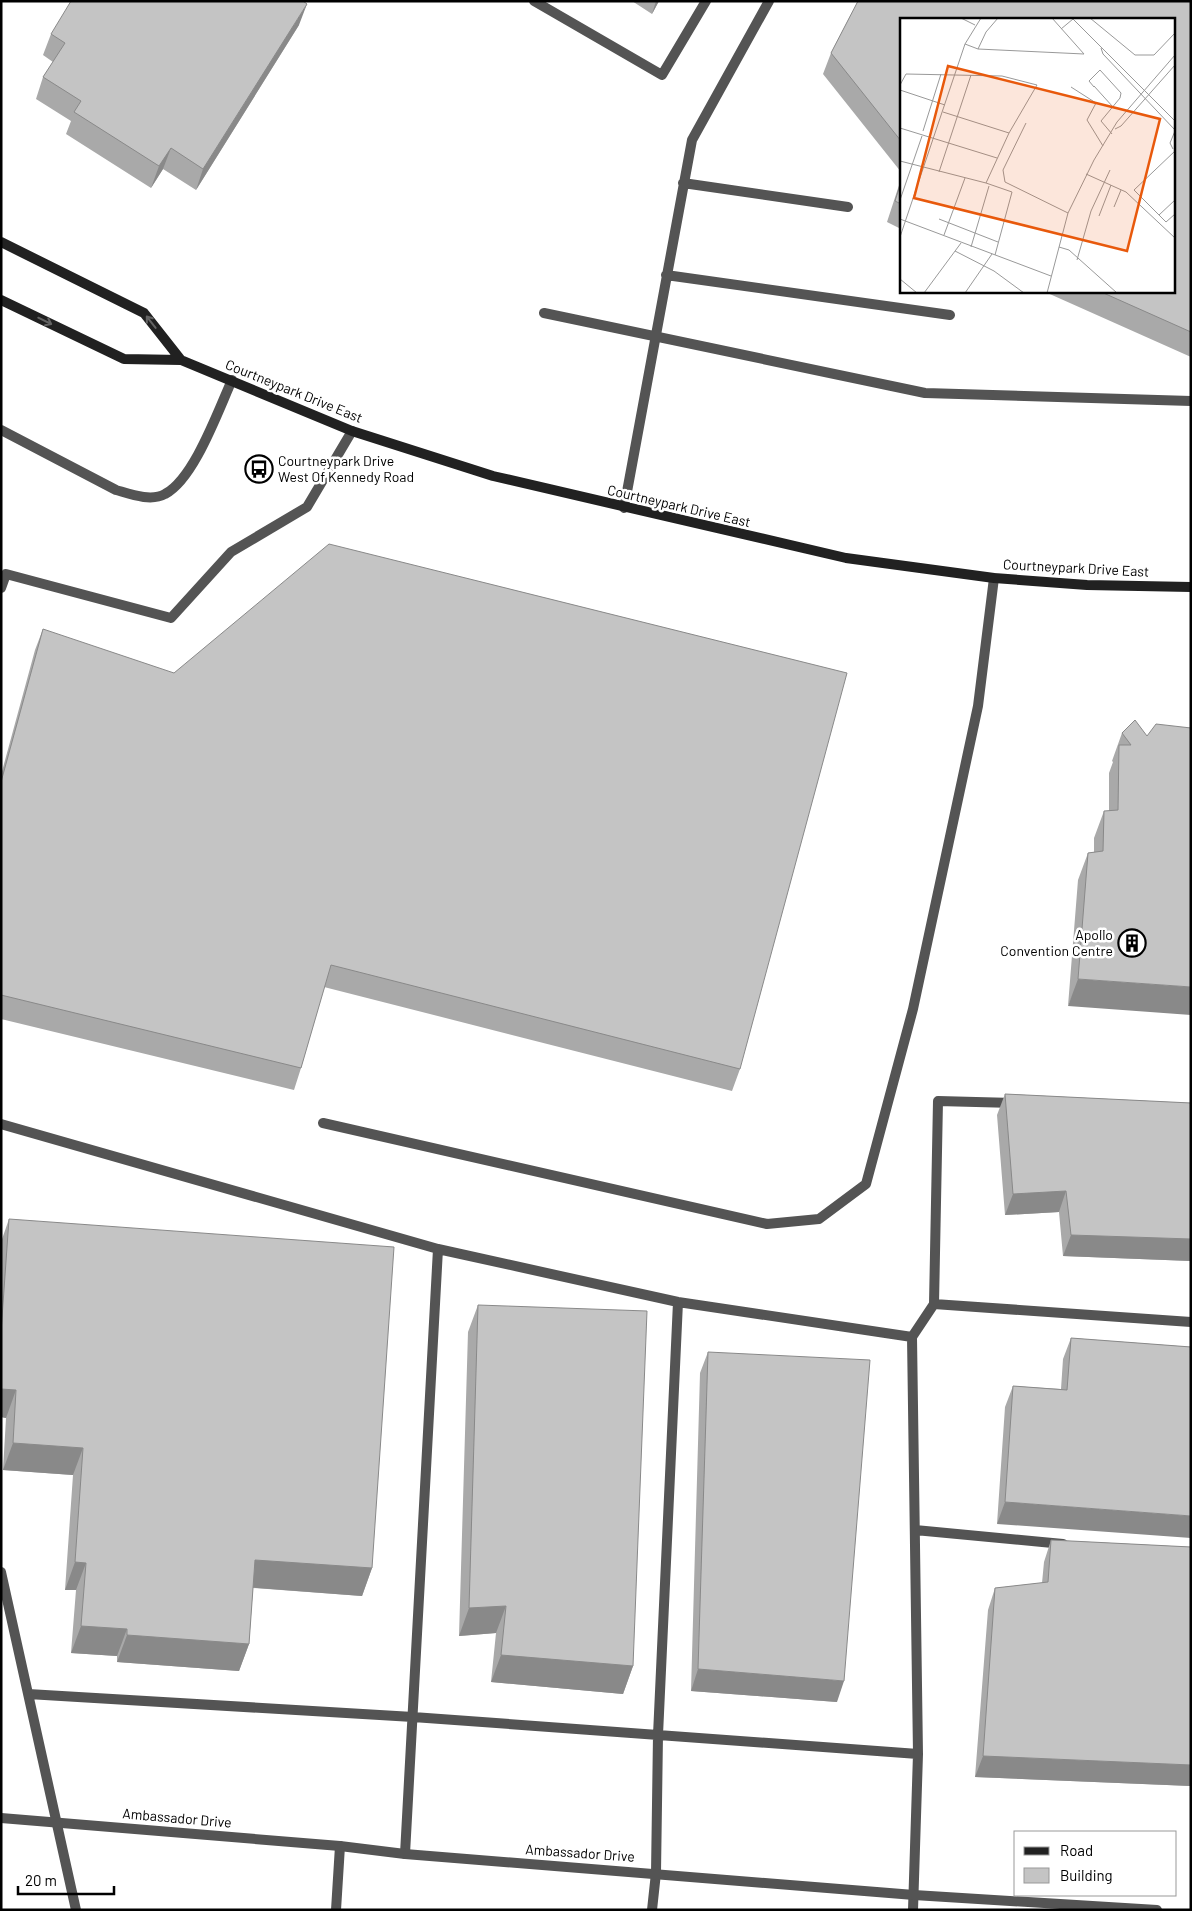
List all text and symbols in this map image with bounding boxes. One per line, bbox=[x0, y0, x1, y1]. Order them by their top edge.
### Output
inset map bbox=[900, 18, 1174, 292]
one-way arrow bbox=[145, 316, 156, 329]
one-way arrow bbox=[37, 317, 52, 326]
street label: Courtneypark Drive East bbox=[223, 355, 365, 426]
place label: Courtneypark Drive West Of Kennedy Road bbox=[278, 452, 414, 485]
bus stop icon: Courtneypark Drive West Of Kennedy Road bbox=[244, 454, 274, 484]
street label: Courtneypark Drive East bbox=[606, 481, 752, 530]
street label: Courtneypark Drive East bbox=[1002, 555, 1150, 580]
place label: Apollo Convention Centre bbox=[1000, 926, 1113, 959]
building icon: Apollo Convention Centre bbox=[1117, 928, 1147, 958]
street label: Ambassador Drive bbox=[122, 1804, 232, 1831]
legend bbox=[1014, 1831, 1177, 1896]
street label: Ambassador Drive bbox=[525, 1840, 635, 1865]
text: Road bbox=[1060, 1841, 1093, 1859]
scale bar bbox=[18, 1864, 114, 1896]
text: Building bbox=[1060, 1866, 1113, 1884]
text: 20 m bbox=[25, 1871, 57, 1889]

